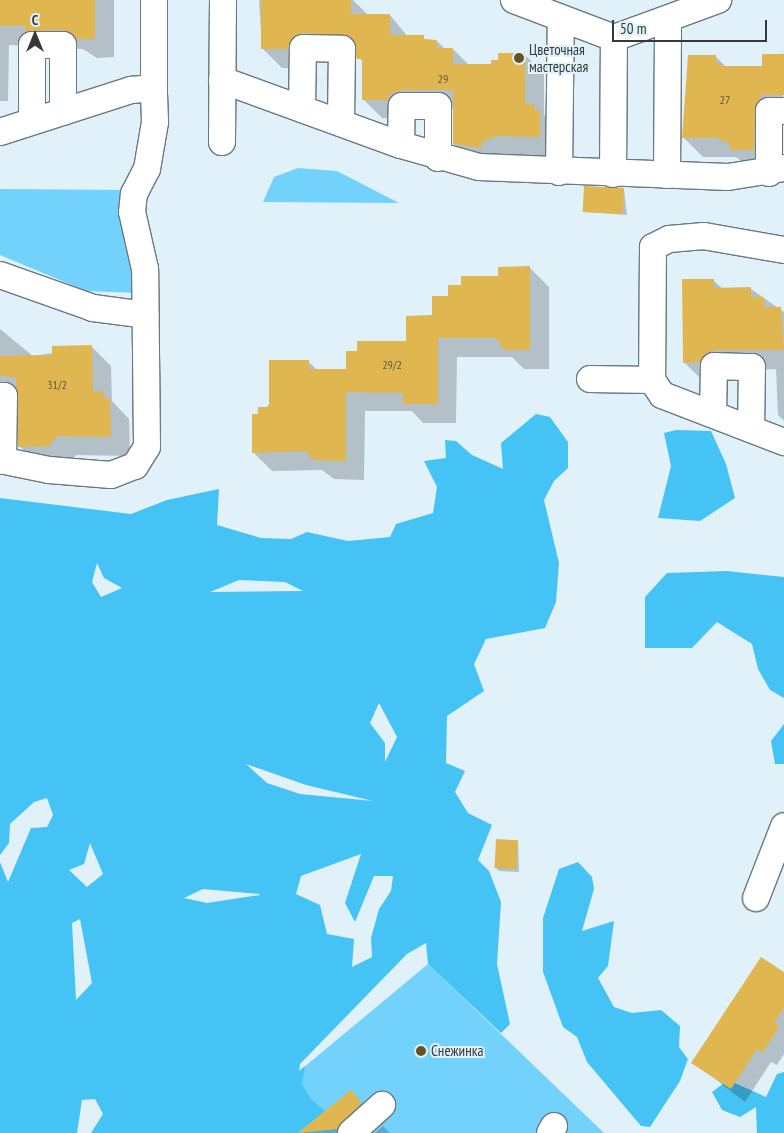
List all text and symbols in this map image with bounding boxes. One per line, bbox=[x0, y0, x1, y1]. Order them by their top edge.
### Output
north arrow bbox=[10, 10, 60, 60]
scale bar bbox=[614, 10, 769, 42]
text: С bbox=[32, 11, 38, 29]
text: 50 m bbox=[620, 19, 646, 38]
place label: Цветочная мастерская bbox=[529, 40, 588, 75]
marker: Цветочная мастерская bbox=[513, 52, 525, 64]
house number: 29 bbox=[438, 72, 448, 86]
house number: 27 bbox=[720, 93, 730, 107]
house number: 29/2 bbox=[382, 358, 402, 372]
house number: 31/2 bbox=[47, 378, 67, 392]
place label: Снежинка bbox=[431, 1042, 483, 1060]
marker: Снежинка bbox=[415, 1045, 427, 1057]

